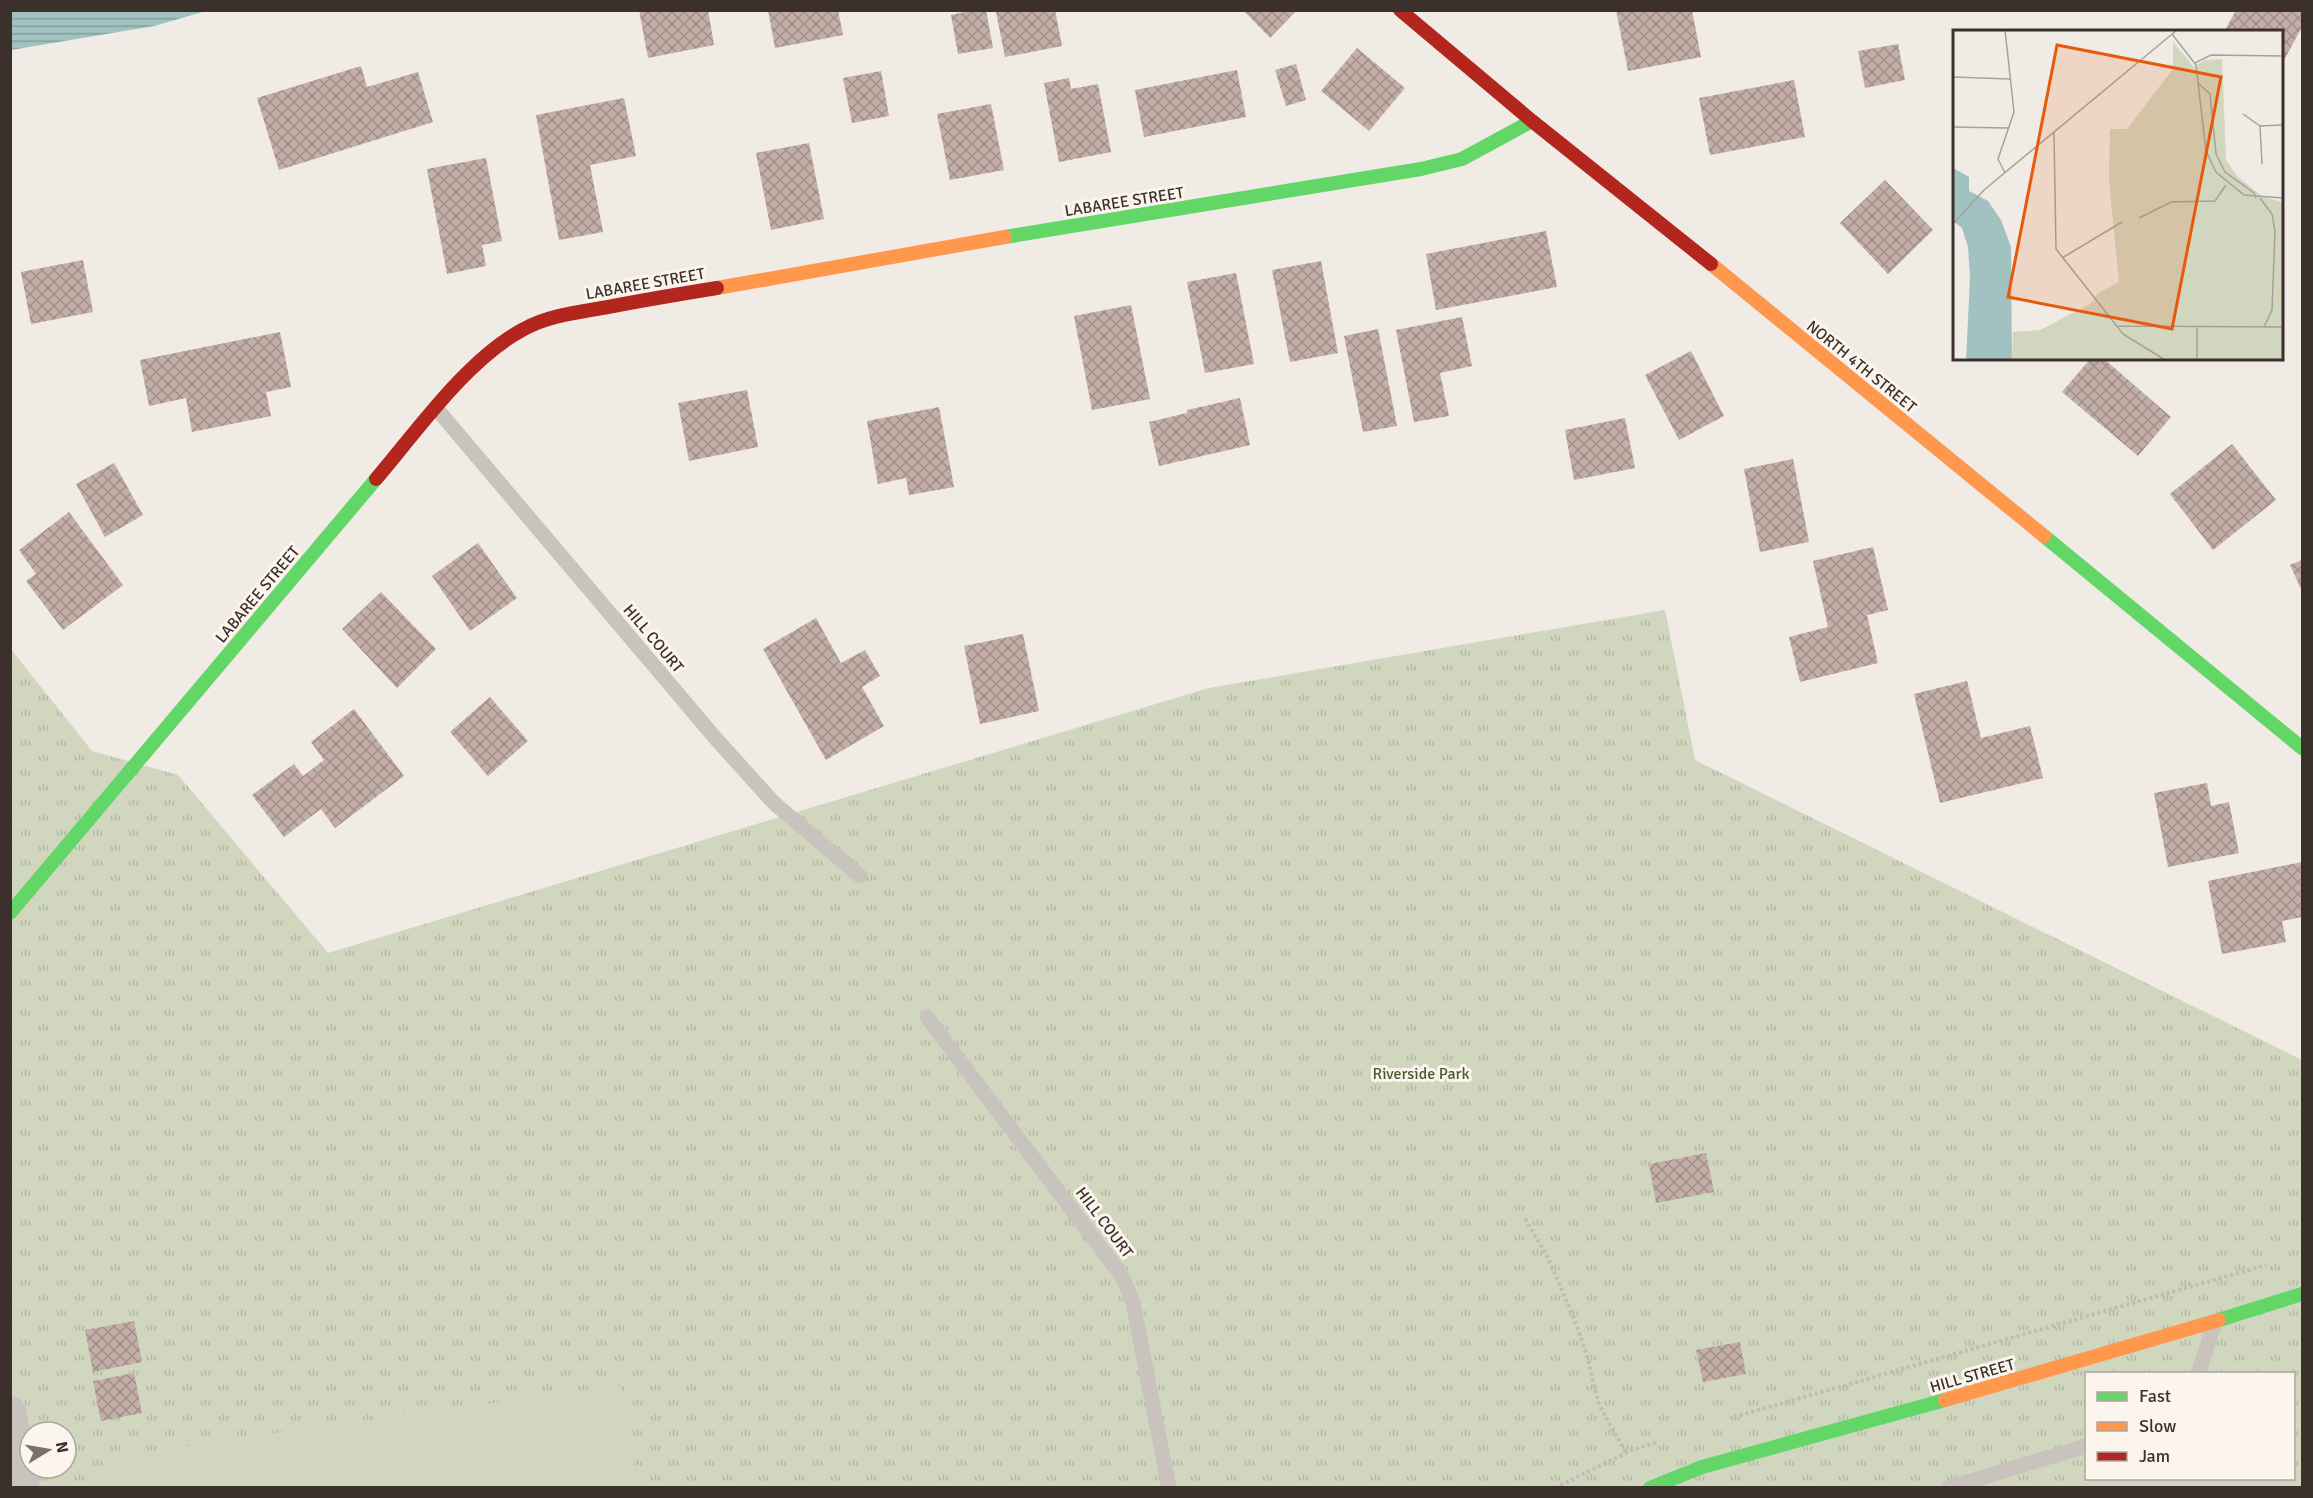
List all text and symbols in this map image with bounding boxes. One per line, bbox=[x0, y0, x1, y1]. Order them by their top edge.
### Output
inset map bbox=[1953, 30, 2283, 360]
street label: LABAREE STREET bbox=[1063, 183, 1185, 221]
street label: LABAREE STREET bbox=[584, 264, 706, 304]
street label: NORTH 4TH STREET bbox=[1802, 316, 1921, 417]
street label: LABAREE STREET bbox=[211, 542, 304, 647]
street label: HILL COURT bbox=[619, 600, 688, 677]
park label: Riverside Park bbox=[1373, 1064, 1469, 1084]
street label: HILL COURT bbox=[1071, 1183, 1137, 1262]
street label: HILL STREET bbox=[1928, 1354, 2017, 1398]
legend bbox=[2085, 1372, 2295, 1480]
text: Fast bbox=[2139, 1385, 2171, 1407]
text: Slow bbox=[2139, 1415, 2176, 1437]
north arrow bbox=[18, 1420, 78, 1480]
text: N bbox=[51, 1440, 73, 1455]
text: Jam bbox=[2139, 1445, 2170, 1467]

